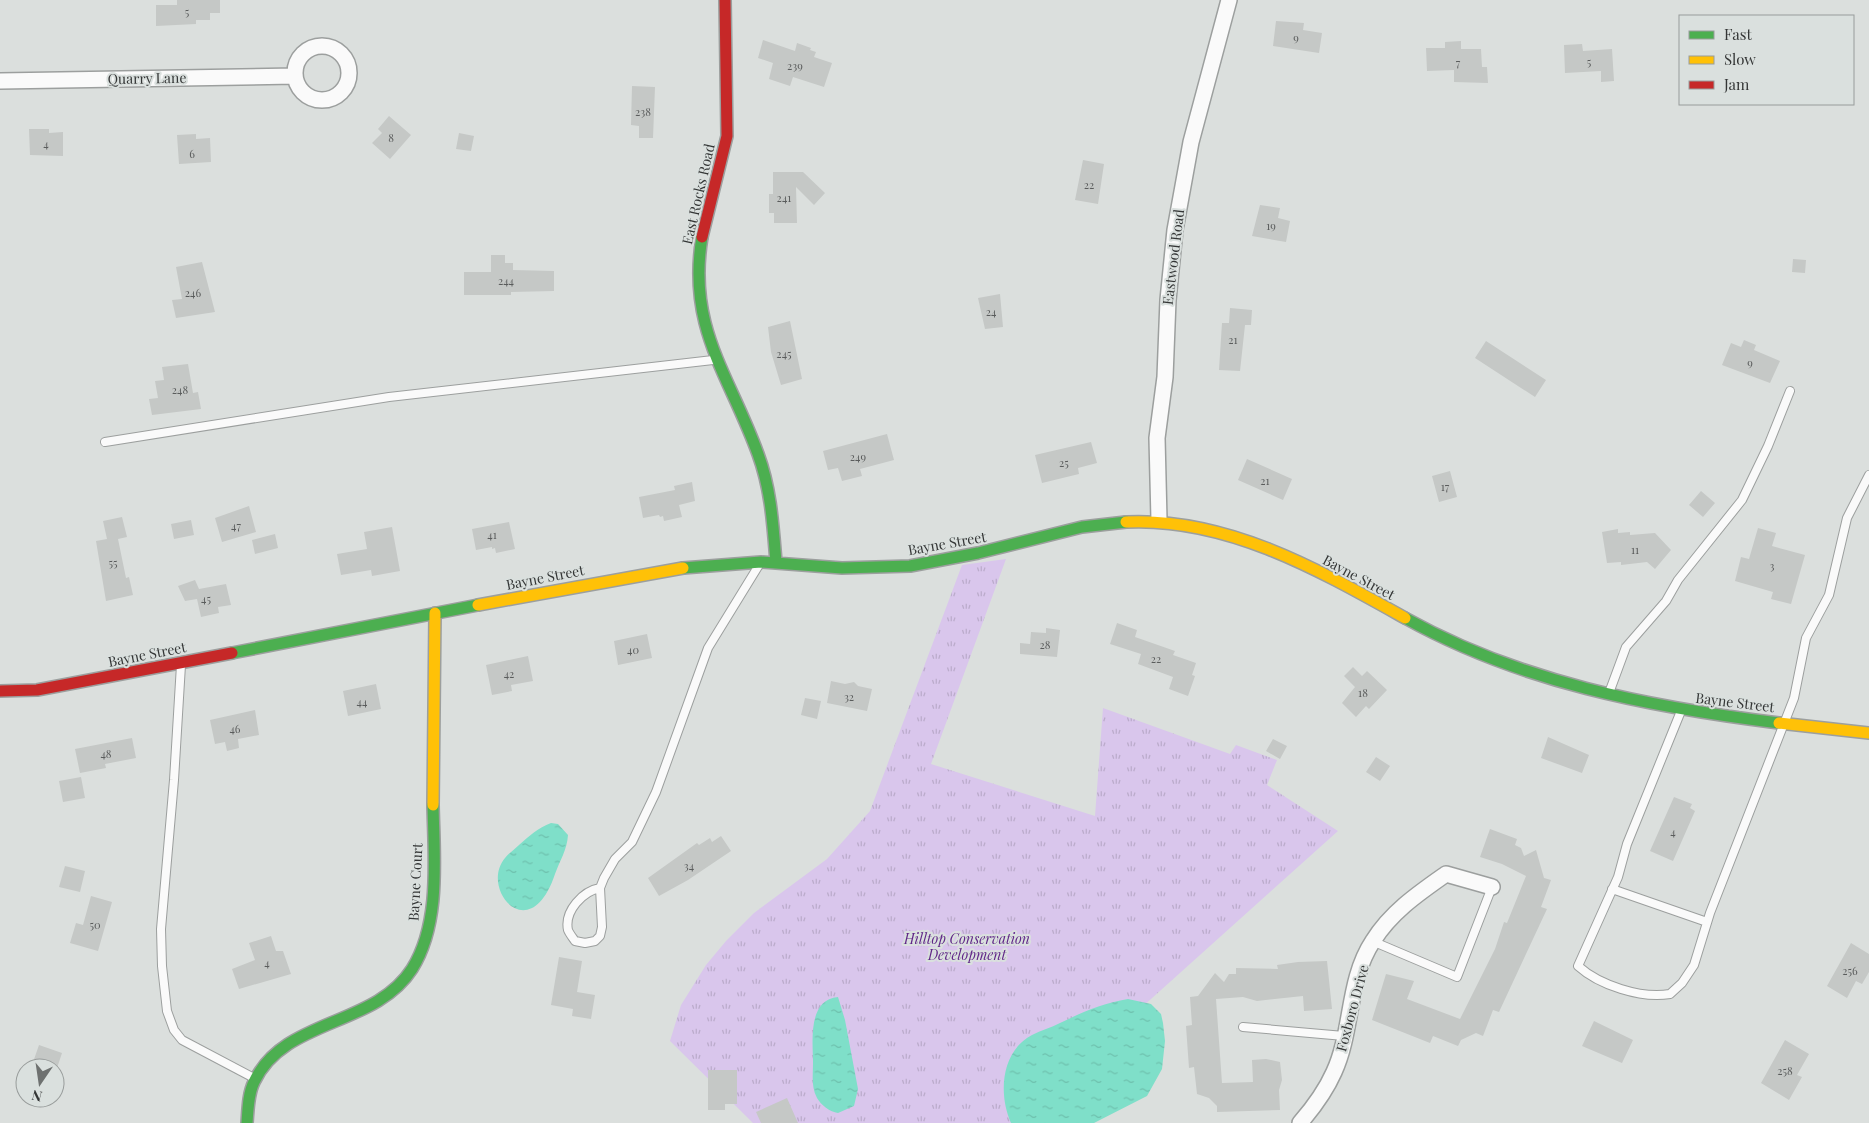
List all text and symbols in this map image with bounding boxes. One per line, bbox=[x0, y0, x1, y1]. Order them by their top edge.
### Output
house number: 5 bbox=[185, 4, 190, 19]
legend bbox=[1679, 15, 1854, 105]
text: Fast bbox=[1724, 24, 1753, 44]
house number: 9 bbox=[1293, 30, 1299, 45]
text: Slow bbox=[1724, 49, 1756, 69]
house number: 5 bbox=[1587, 54, 1592, 69]
house number: 7 bbox=[1456, 55, 1461, 70]
house number: 239 bbox=[787, 58, 803, 73]
street label: Quarry Lane bbox=[107, 68, 187, 88]
text: Jam bbox=[1723, 74, 1750, 94]
house number: 238 bbox=[635, 104, 651, 119]
house number: 8 bbox=[388, 130, 394, 145]
house number: 4 bbox=[43, 136, 49, 151]
street label: East Rocks Road bbox=[677, 142, 719, 246]
house number: 6 bbox=[189, 146, 195, 161]
house number: 22 bbox=[1084, 177, 1094, 192]
house number: 241 bbox=[777, 190, 791, 205]
street label: Eastwood Road bbox=[1158, 208, 1188, 306]
house number: 19 bbox=[1266, 218, 1276, 233]
house number: 244 bbox=[498, 273, 515, 288]
house number: 246 bbox=[185, 285, 202, 300]
house number: 24 bbox=[986, 304, 997, 319]
house number: 21 bbox=[1228, 332, 1238, 347]
house number: 245 bbox=[776, 346, 792, 361]
house number: 9 bbox=[1747, 355, 1753, 370]
house number: 248 bbox=[172, 382, 188, 397]
house number: 249 bbox=[850, 449, 867, 464]
house number: 25 bbox=[1059, 455, 1069, 470]
house number: 21 bbox=[1260, 473, 1270, 488]
house number: 17 bbox=[1441, 479, 1450, 494]
house number: 47 bbox=[231, 518, 241, 533]
house number: 41 bbox=[487, 527, 497, 542]
street label: Bayne Street bbox=[906, 527, 989, 559]
house number: 11 bbox=[1631, 542, 1639, 557]
street label: Bayne Street bbox=[1320, 550, 1399, 604]
house number: 55 bbox=[108, 555, 118, 570]
house number: 3 bbox=[1770, 558, 1775, 573]
street label: Bayne Street bbox=[504, 560, 587, 594]
house number: 45 bbox=[201, 591, 211, 606]
street label: Bayne Street bbox=[106, 637, 189, 671]
house number: 28 bbox=[1040, 637, 1051, 652]
house number: 40 bbox=[627, 642, 639, 657]
house number: 22 bbox=[1151, 651, 1161, 666]
house number: 42 bbox=[504, 666, 514, 681]
house number: 18 bbox=[1358, 685, 1368, 700]
street label: Bayne Street bbox=[1695, 688, 1776, 716]
house number: 32 bbox=[844, 689, 854, 704]
house number: 44 bbox=[357, 694, 368, 709]
house number: 46 bbox=[229, 721, 241, 736]
house number: 48 bbox=[100, 746, 112, 761]
house number: 4 bbox=[1670, 824, 1676, 839]
street label: Bayne Court bbox=[403, 841, 427, 922]
house number: 34 bbox=[684, 858, 695, 873]
house number: 50 bbox=[89, 917, 101, 932]
park label: Hilltop Conservation Development bbox=[903, 929, 1030, 964]
house number: 4 bbox=[264, 955, 270, 970]
street label: Foxboro Drive bbox=[1331, 962, 1373, 1054]
house number: 256 bbox=[1842, 963, 1858, 978]
north arrow bbox=[15, 1058, 65, 1108]
house number: 258 bbox=[1777, 1063, 1793, 1078]
text: N bbox=[30, 1086, 44, 1107]

